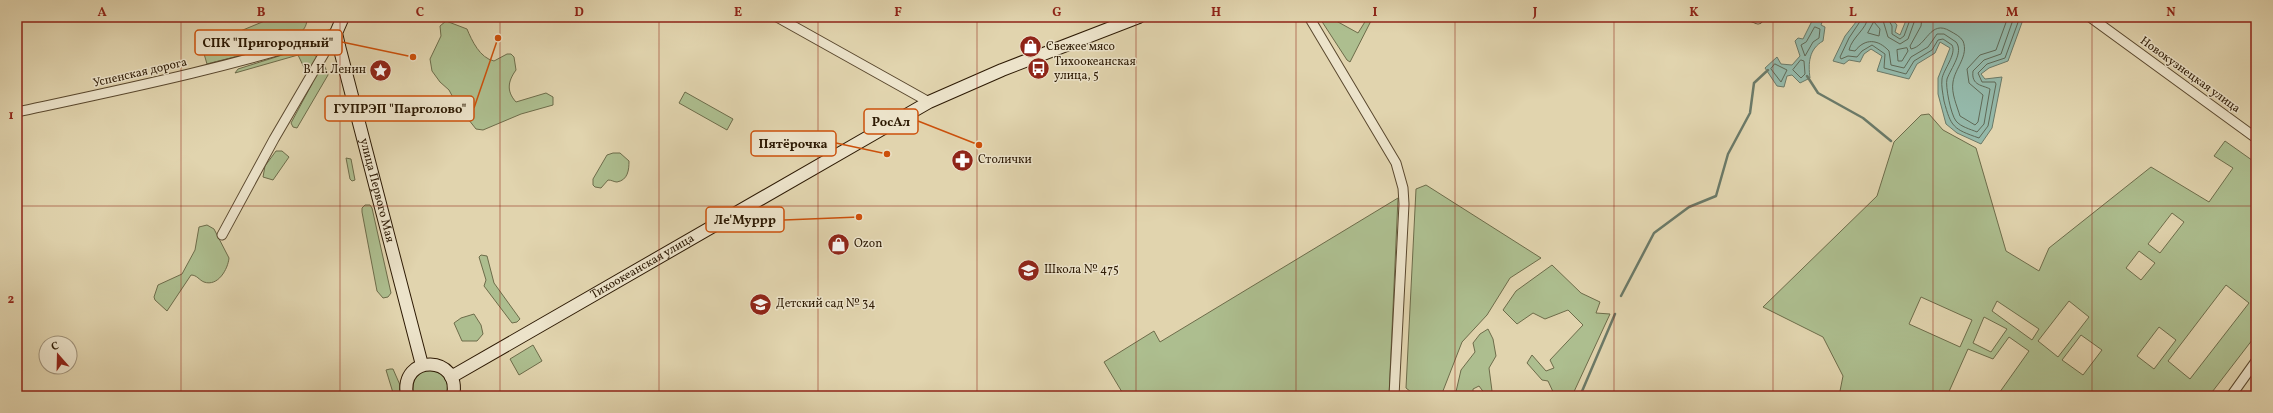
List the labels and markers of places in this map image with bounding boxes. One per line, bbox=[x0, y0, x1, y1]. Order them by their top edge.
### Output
callout: СПК "Пригородный" bbox=[195, 30, 342, 55]
shop icon: Свежее мясо bbox=[1018, 34, 1044, 60]
place label: Свежее мясо bbox=[1046, 39, 1115, 55]
place label: Тихоокеанская улица, 5 bbox=[1054, 54, 1136, 84]
bus stop icon: Тихоокеанская улица, 5 bbox=[1026, 56, 1052, 82]
place icon: В. И. Ленин bbox=[368, 57, 394, 83]
place label: В. И. Ленин bbox=[303, 62, 366, 78]
callout: ГУПРЭП "Парголово" bbox=[325, 96, 474, 121]
callout: РосАл bbox=[864, 109, 918, 134]
callout: Пятёрочка bbox=[751, 131, 836, 156]
pharmacy icon: Столички bbox=[949, 147, 975, 173]
place label: Столички bbox=[978, 152, 1032, 168]
callout: Ле'Муррр bbox=[706, 207, 784, 232]
shop icon: Ozon bbox=[825, 231, 851, 257]
place label: Ozon bbox=[854, 236, 882, 252]
school or university icon: Школа № 475 bbox=[1015, 257, 1041, 283]
place label: Школа № 475 bbox=[1044, 262, 1119, 278]
school or university icon: Детский сад № 34 bbox=[748, 291, 774, 317]
place label: Детский сад № 34 bbox=[776, 296, 875, 312]

